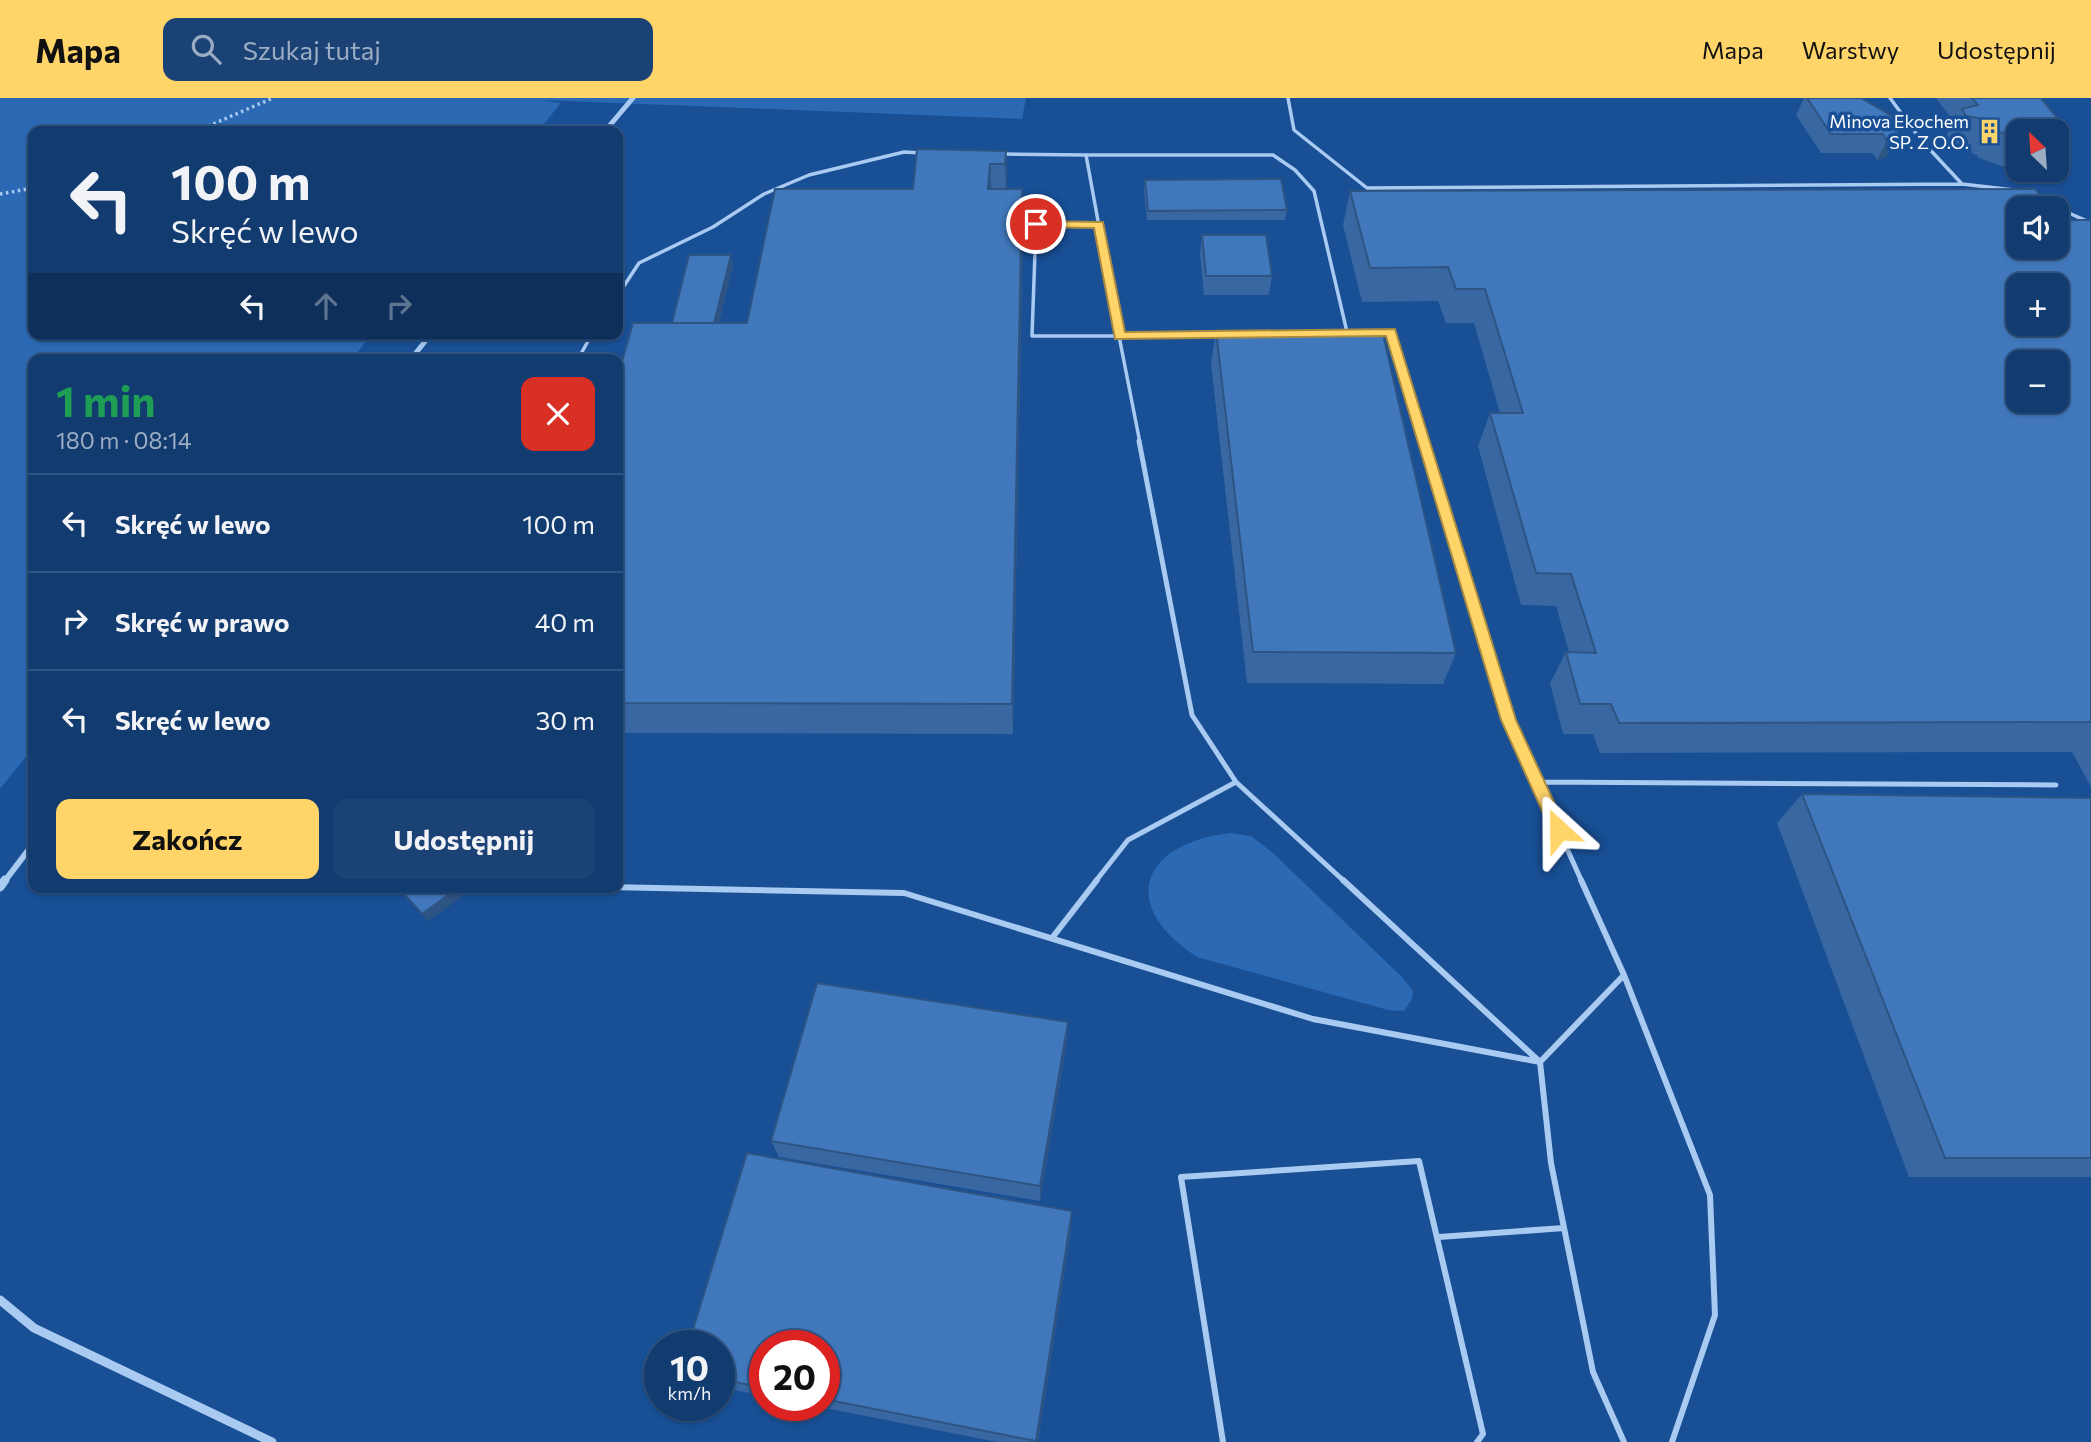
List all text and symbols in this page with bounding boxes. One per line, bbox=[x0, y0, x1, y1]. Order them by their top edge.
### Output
search box bbox=[163, 18, 653, 81]
text: Mapa bbox=[35, 29, 121, 70]
icon: search bbox=[187, 30, 225, 68]
text: Szukaj tutaj bbox=[243, 34, 381, 65]
text: Mapa bbox=[1702, 35, 1764, 64]
text: Warstwy bbox=[1802, 35, 1899, 64]
text: Udostępnij bbox=[1937, 35, 2056, 64]
place label: Minova Ekochem SP. Z O.O. bbox=[1829, 110, 1969, 153]
building icon: Minova Ekochem SP. Z O.O. bbox=[1975, 118, 2003, 146]
north arrow bbox=[2006, 119, 2068, 182]
map controls bbox=[2006, 119, 2069, 413]
text: 100 m bbox=[171, 150, 310, 210]
icon: left bbox=[56, 154, 147, 245]
pin bbox=[1006, 194, 1066, 254]
button: sound bbox=[2006, 196, 2069, 259]
icon: arrive bbox=[1017, 205, 1055, 243]
text: Skręć w lewo bbox=[171, 210, 359, 250]
button: + bbox=[2006, 273, 2069, 336]
icon: left bbox=[234, 287, 272, 325]
icon: ahead bbox=[307, 287, 345, 325]
icon: right bbox=[380, 287, 418, 325]
button: − bbox=[2006, 350, 2069, 413]
text: 1 min bbox=[56, 374, 156, 426]
button: close bbox=[521, 377, 595, 451]
text: 180 m · 08:14 bbox=[56, 426, 192, 454]
icon: left bbox=[56, 504, 94, 542]
text: Skręć w lewo bbox=[115, 508, 271, 539]
text: 100 m bbox=[522, 508, 595, 539]
icon: right bbox=[56, 602, 94, 640]
text: Skręć w prawo bbox=[115, 606, 290, 637]
text: 40 m bbox=[535, 606, 595, 637]
icon: left bbox=[56, 700, 94, 738]
text: Skręć w lewo bbox=[115, 704, 271, 735]
text: 30 m bbox=[536, 704, 595, 735]
position arrow bbox=[1522, 793, 1596, 867]
button: Zakończ bbox=[56, 799, 319, 879]
button: Udostępnij bbox=[333, 799, 595, 879]
speed limit sign: 20 bbox=[749, 1330, 840, 1421]
text: 10 bbox=[670, 1345, 709, 1388]
text: km/h bbox=[668, 1382, 711, 1404]

